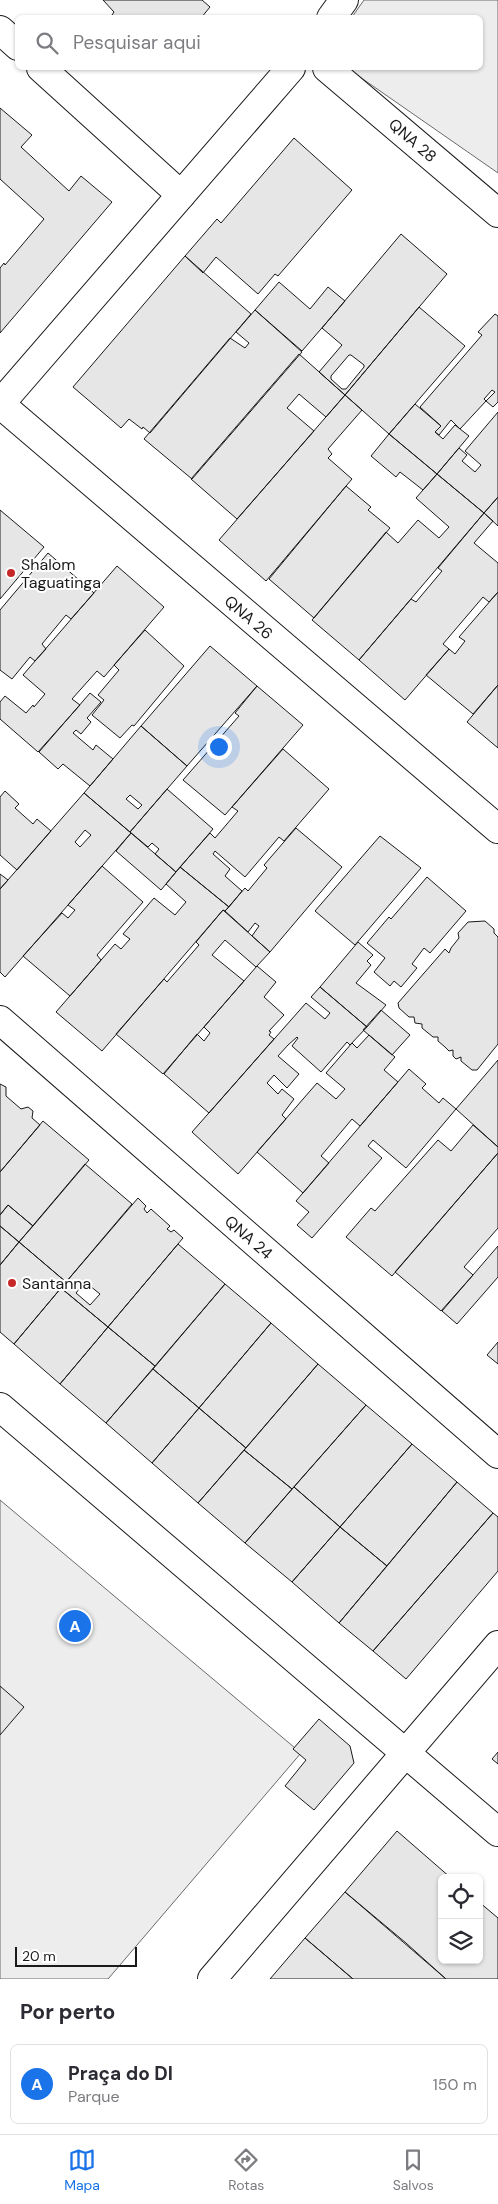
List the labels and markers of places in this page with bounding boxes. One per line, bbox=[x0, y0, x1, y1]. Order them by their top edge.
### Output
place label: Shalom Taguatinga bbox=[21, 554, 101, 593]
marker: Shalom Taguatinga bbox=[5, 567, 17, 579]
place label: Santanna bbox=[22, 1273, 91, 1294]
marker: Santanna bbox=[6, 1277, 18, 1289]
pin: A bbox=[59, 1607, 91, 1645]

